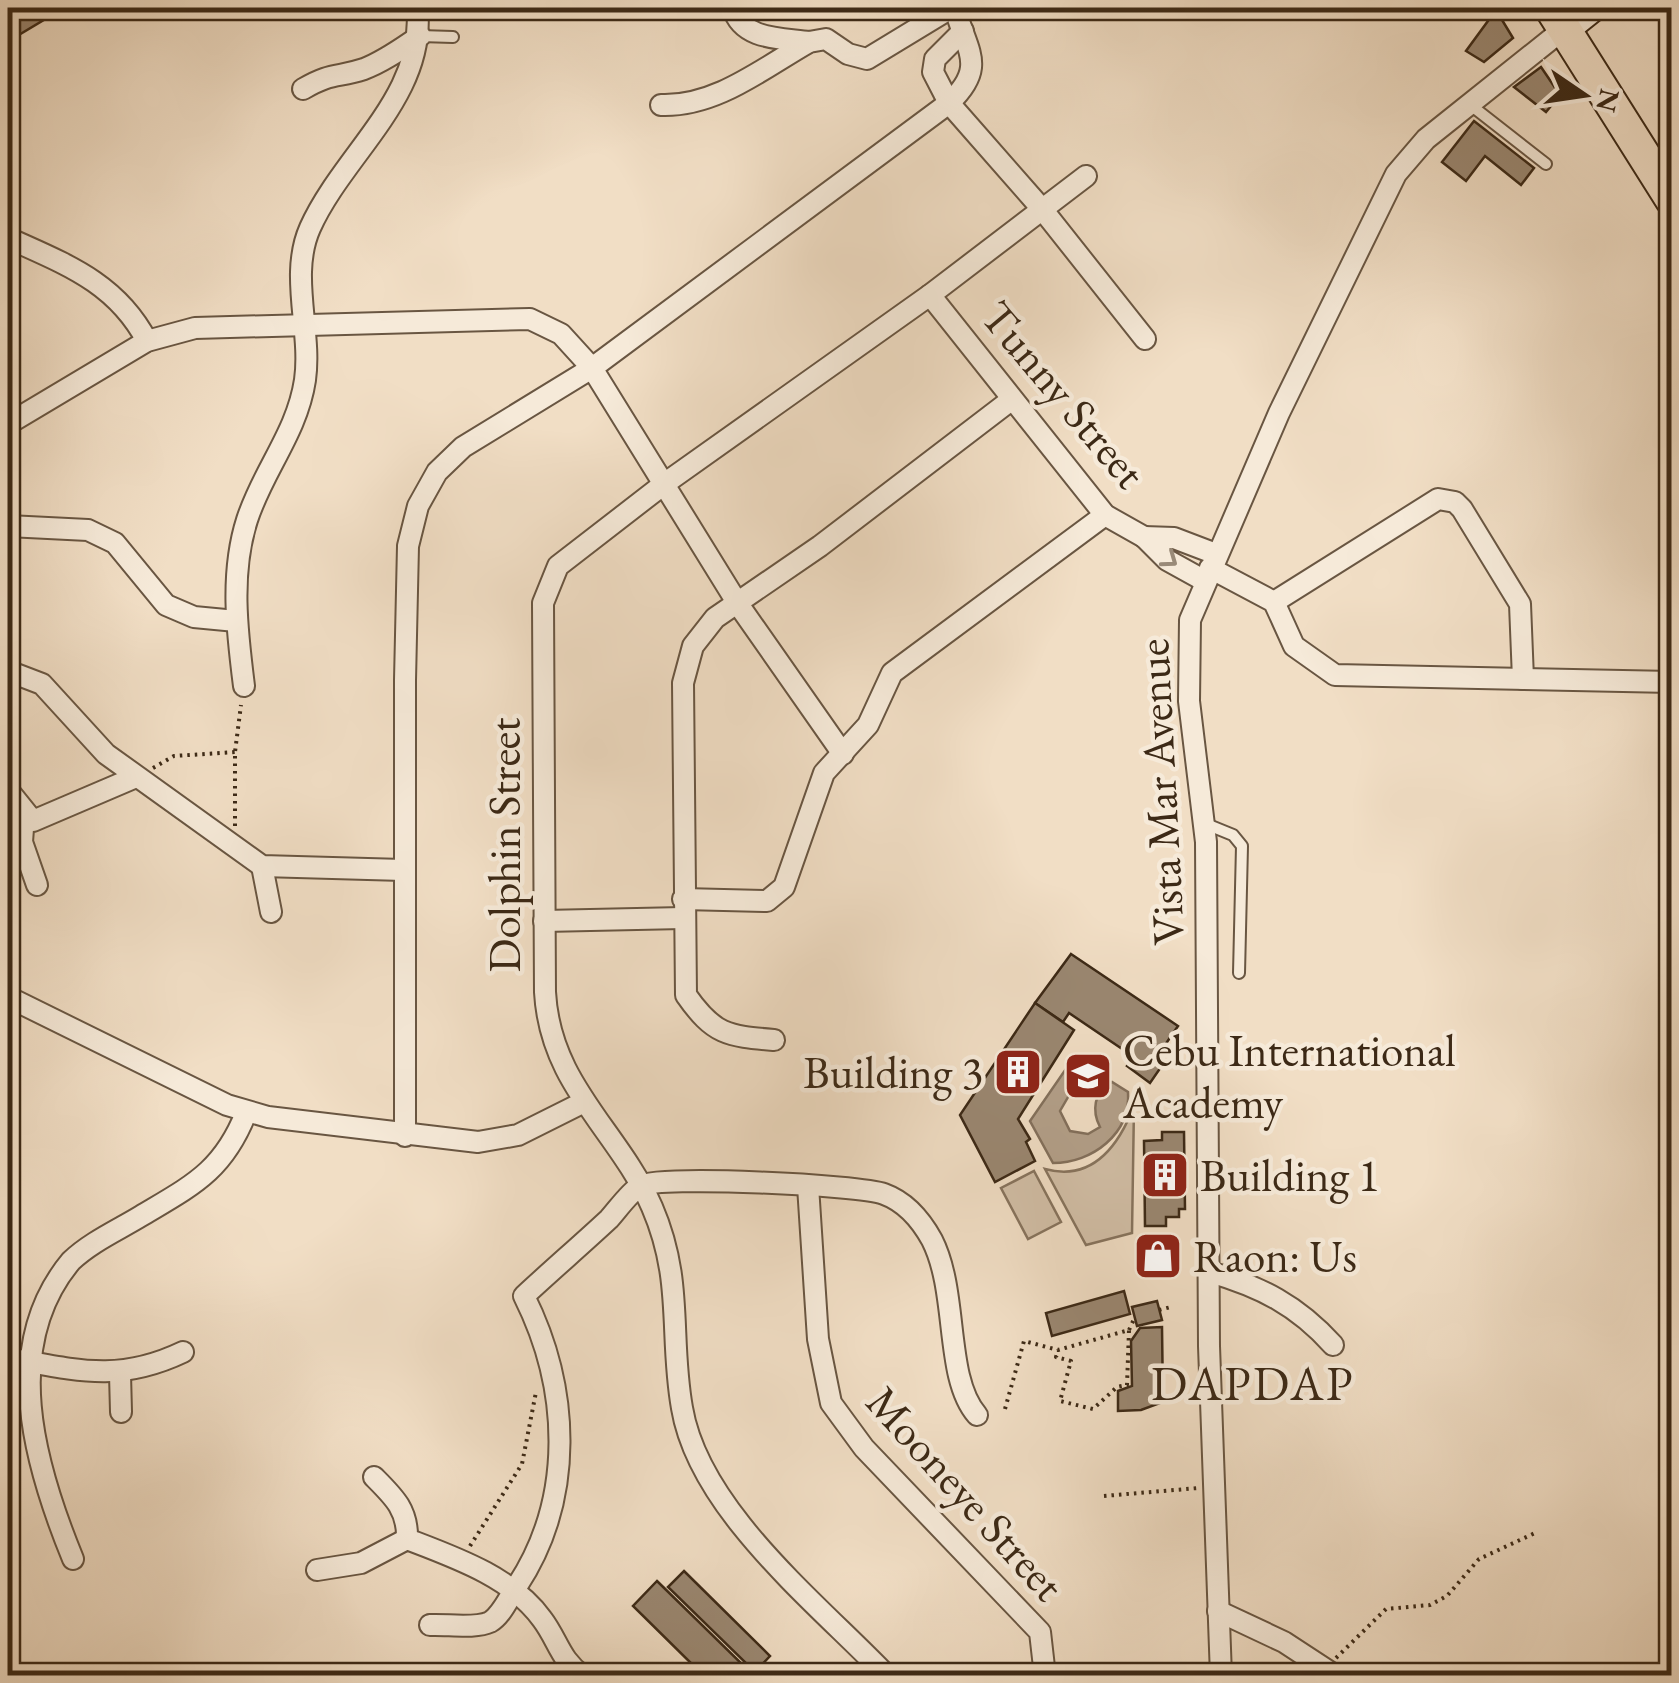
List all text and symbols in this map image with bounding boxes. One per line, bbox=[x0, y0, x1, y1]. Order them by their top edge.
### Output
north arrow bbox=[1534, 45, 1634, 145]
text: N bbox=[1588, 86, 1628, 116]
street label: Tunny Street bbox=[969, 288, 1159, 500]
one-way arrow bbox=[1159, 547, 1178, 566]
street label: Vista Mar Avenue bbox=[1123, 637, 1197, 947]
street label: Dolphin Street bbox=[475, 718, 533, 972]
place label: Cebu International Academy bbox=[1122, 1021, 1456, 1131]
place label: Building 3 bbox=[803, 1043, 983, 1101]
building icon: Building 3 bbox=[992, 1046, 1044, 1098]
school or university icon: Cebu International Academy bbox=[1062, 1050, 1114, 1102]
place label: Building 1 bbox=[1200, 1146, 1380, 1204]
building icon: Building 1 bbox=[1139, 1149, 1191, 1201]
place label: Raon: Us bbox=[1193, 1227, 1357, 1285]
shop icon: Raon: Us bbox=[1132, 1230, 1184, 1282]
district label: DAPDAP bbox=[1151, 1352, 1355, 1414]
street label: Mooneye Street bbox=[854, 1373, 1078, 1613]

